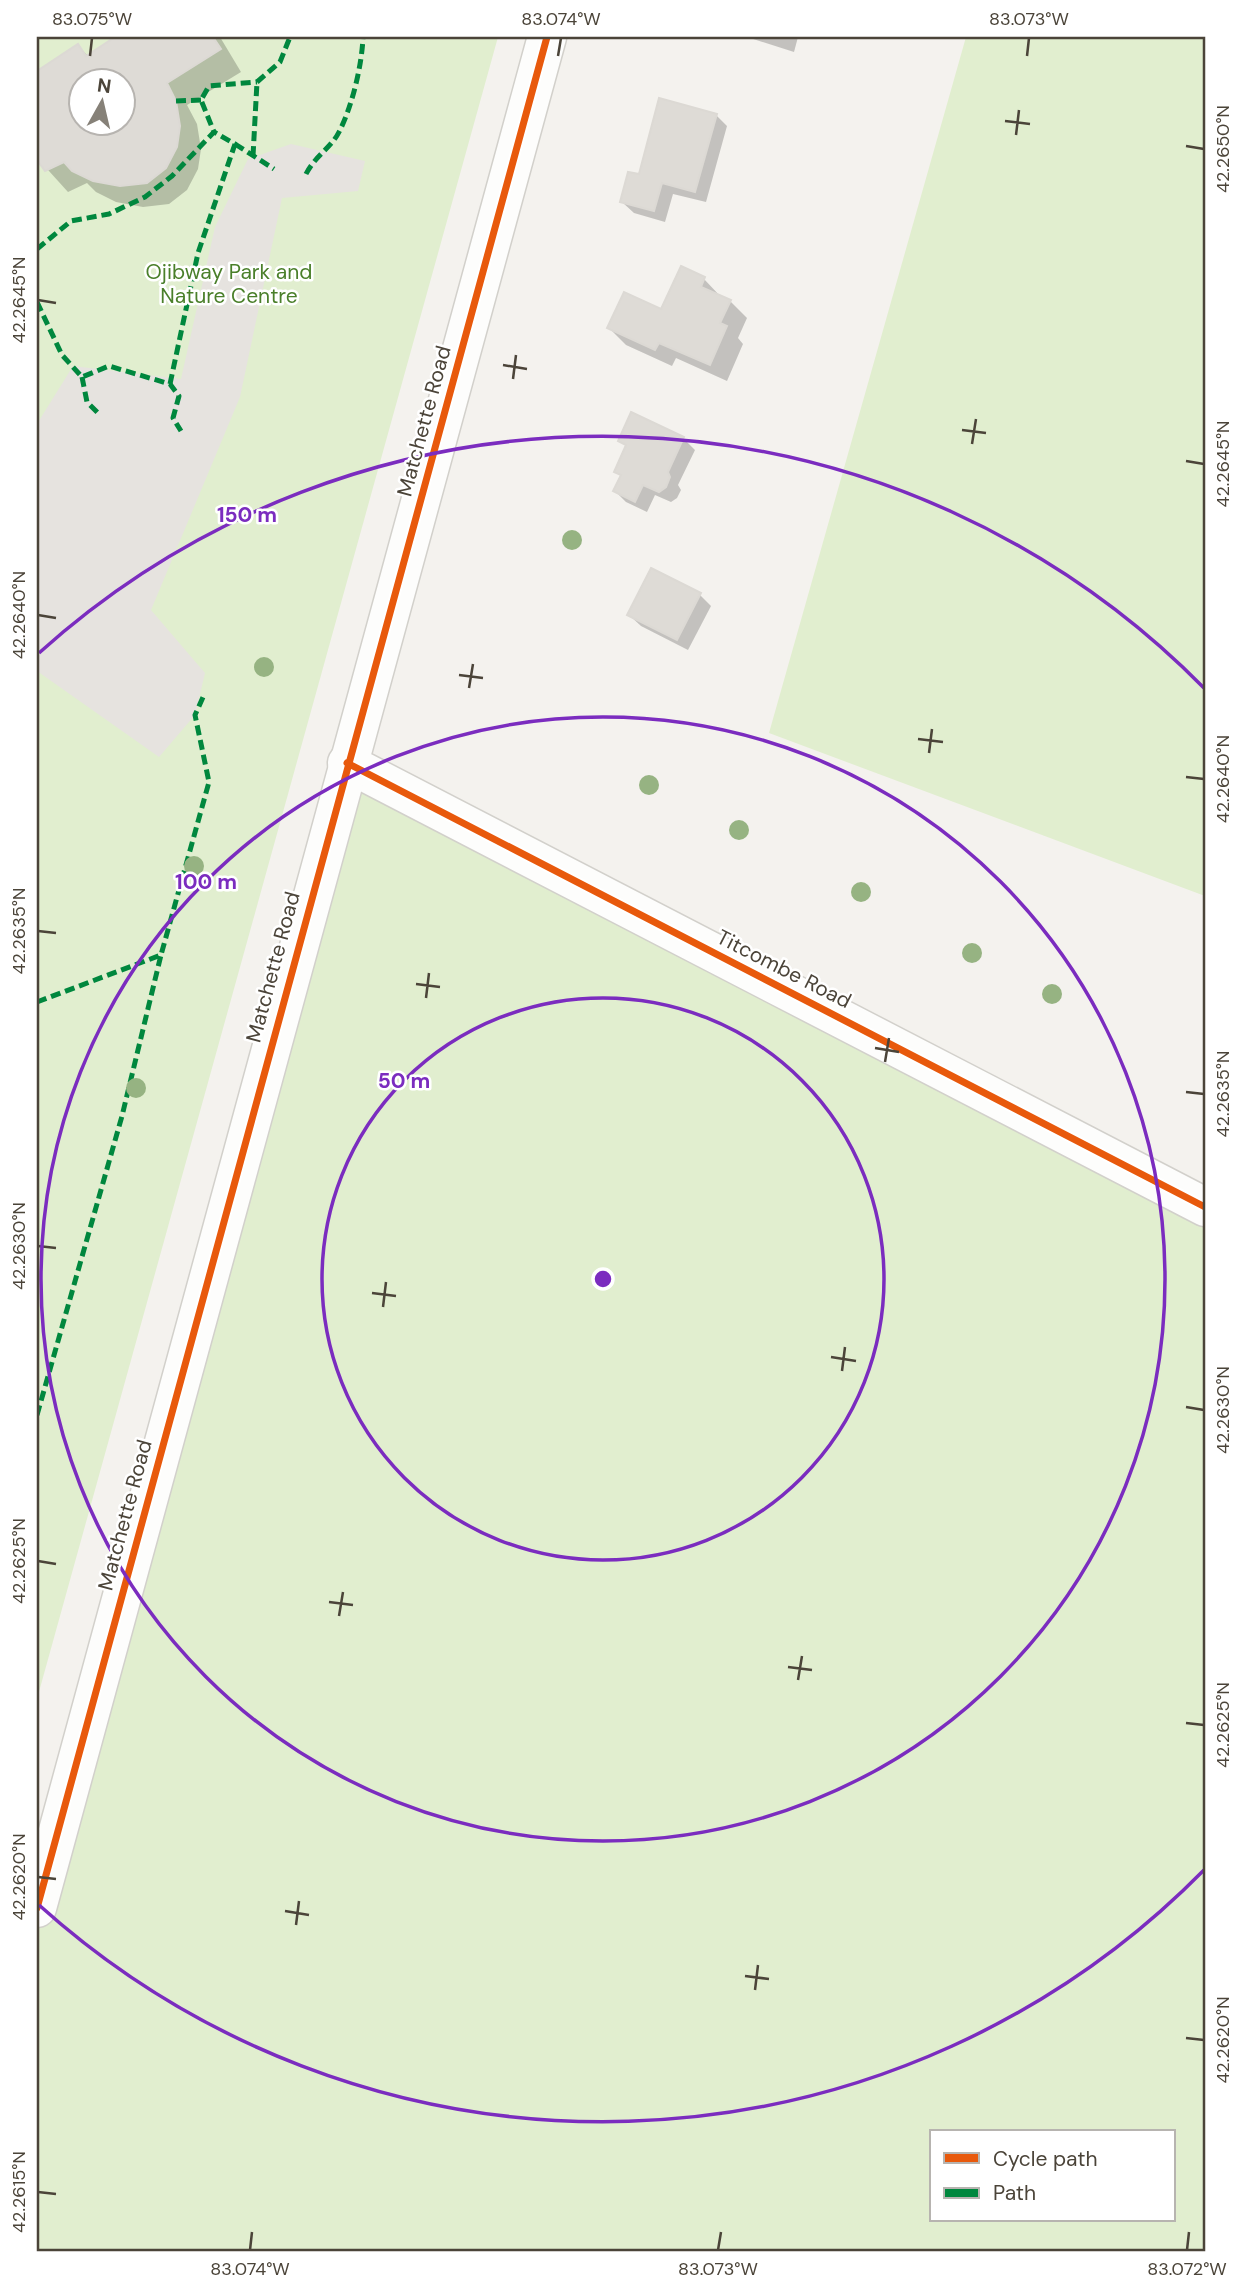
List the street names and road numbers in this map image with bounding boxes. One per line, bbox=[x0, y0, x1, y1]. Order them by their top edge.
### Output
street label: Matchette Road bbox=[390, 343, 458, 499]
street label: Matchette Road bbox=[239, 889, 307, 1045]
street label: Titcombe Road bbox=[712, 923, 856, 1015]
street label: Matchette Road bbox=[91, 1437, 159, 1593]

